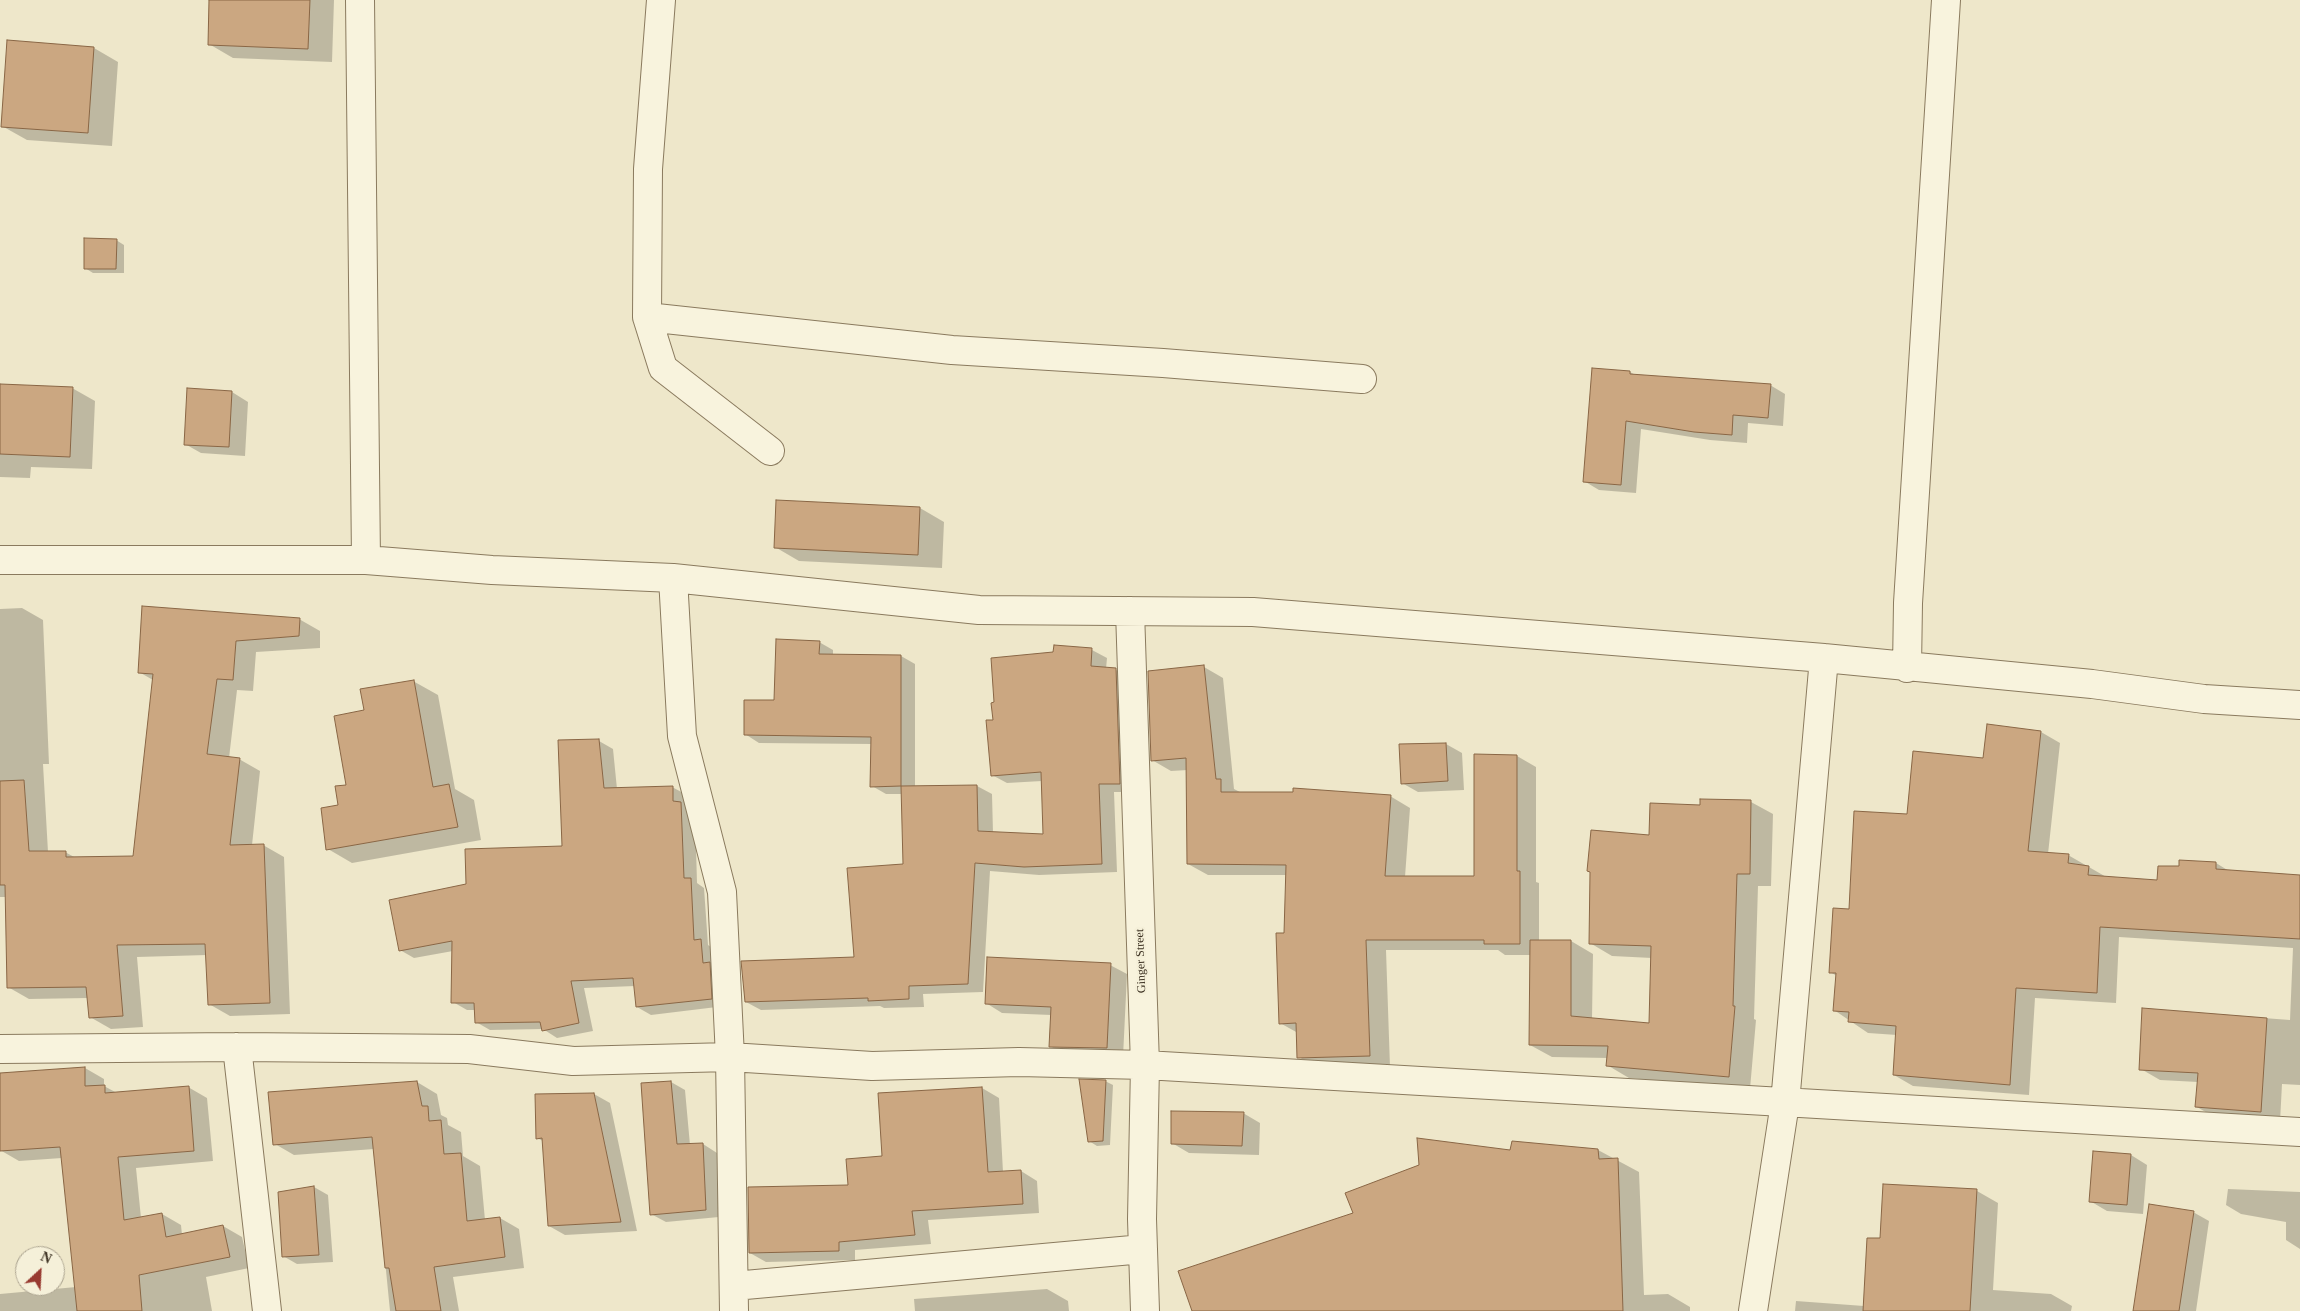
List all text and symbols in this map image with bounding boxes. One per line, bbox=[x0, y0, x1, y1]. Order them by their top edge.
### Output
street label: Ginger Street bbox=[1133, 929, 1149, 993]
north arrow bbox=[15, 1246, 65, 1296]
text: N bbox=[38, 1249, 54, 1267]

